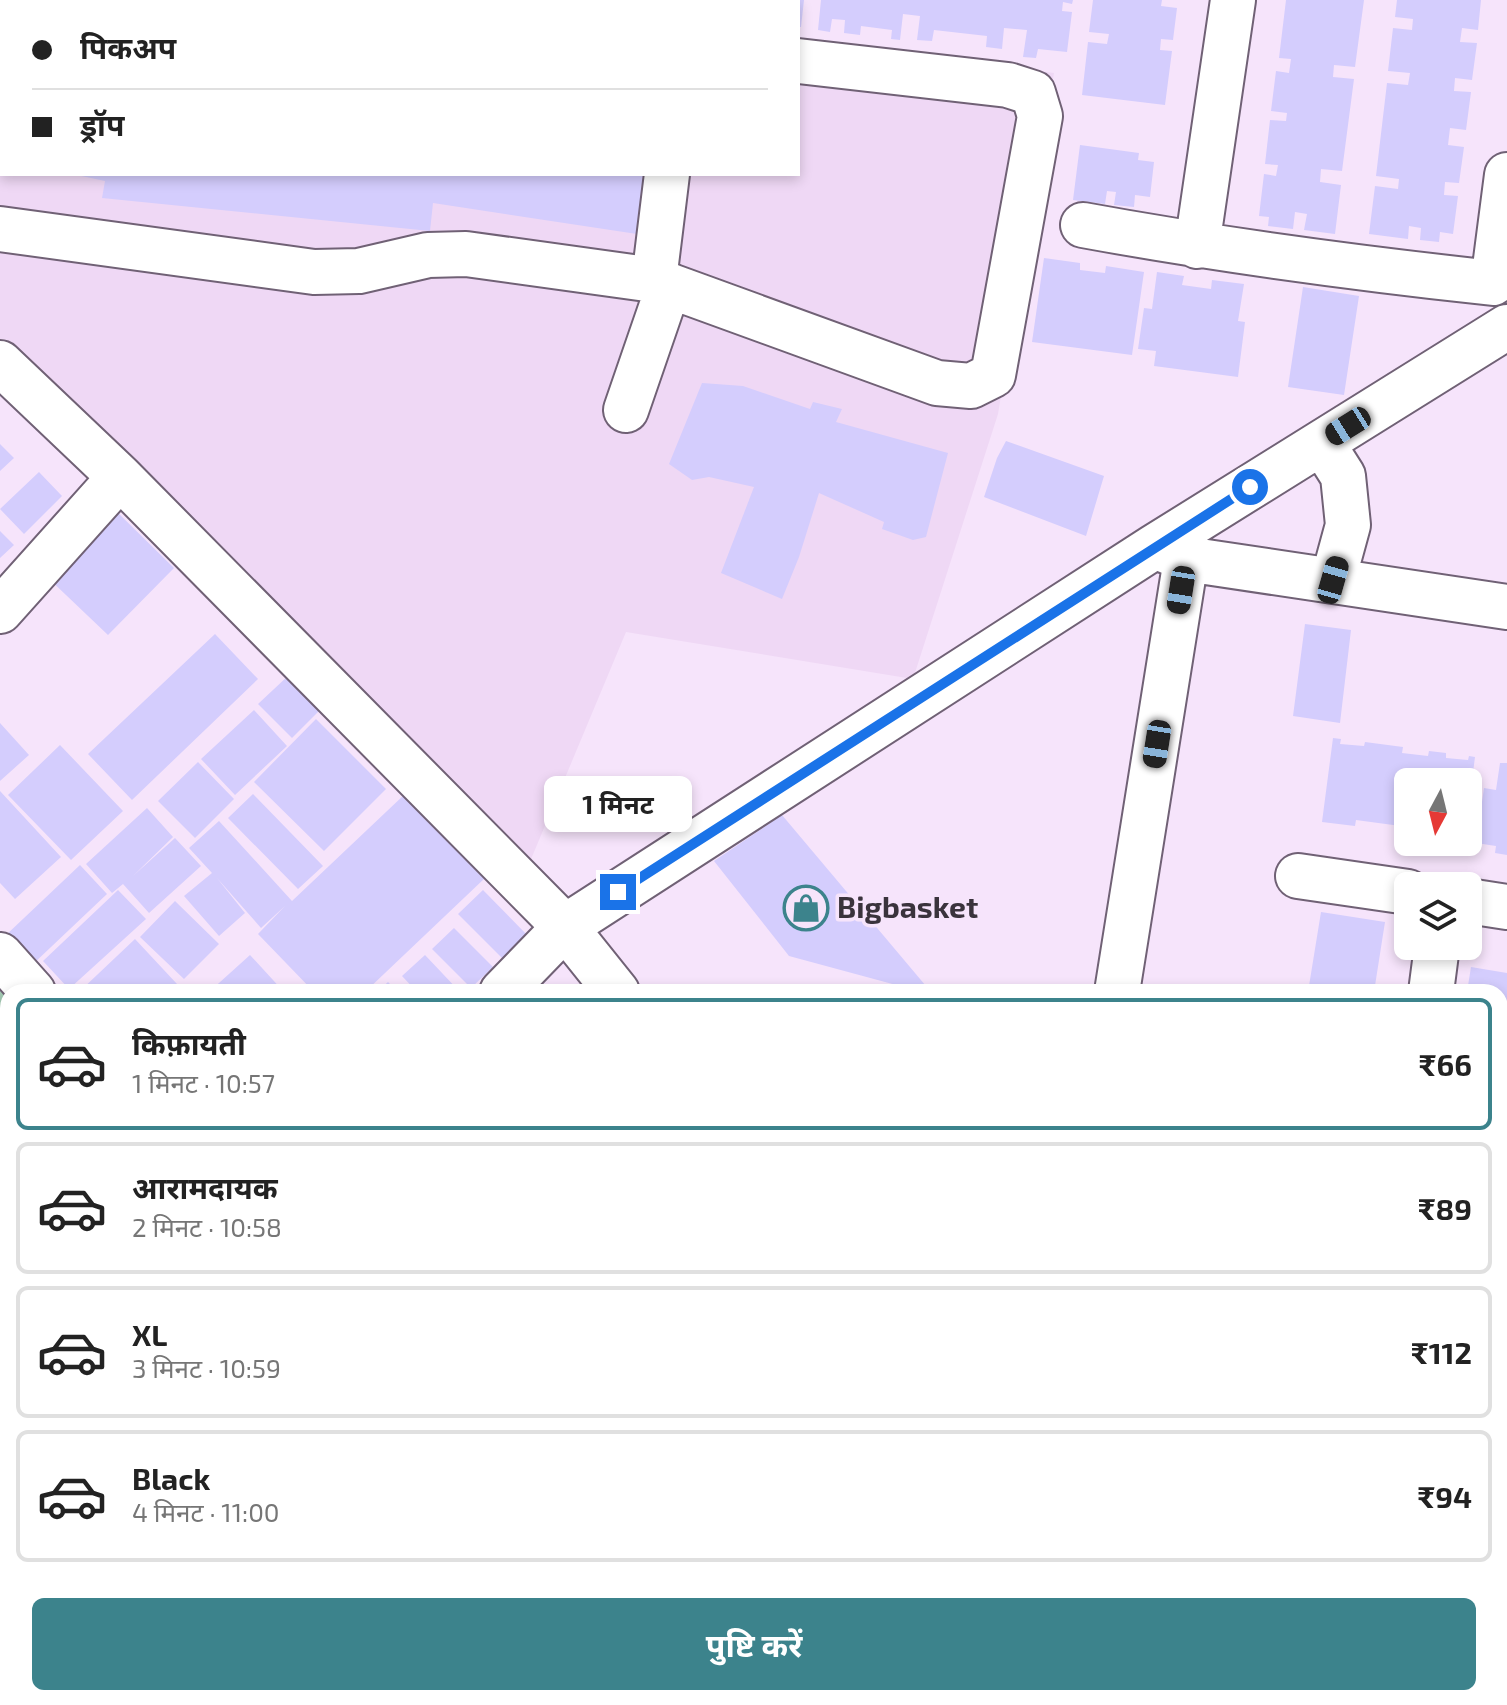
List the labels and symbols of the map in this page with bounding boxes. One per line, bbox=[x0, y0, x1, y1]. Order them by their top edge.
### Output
car bbox=[1321, 403, 1375, 449]
route start bbox=[1232, 469, 1268, 505]
car bbox=[1315, 554, 1351, 606]
car bbox=[1165, 564, 1197, 616]
car bbox=[1141, 718, 1173, 770]
north arrow bbox=[1394, 768, 1482, 856]
callout: 1 मिनट bbox=[544, 776, 692, 832]
route end bbox=[600, 874, 636, 910]
shop icon: Bigbasket bbox=[782, 884, 830, 932]
place label: Bigbasket bbox=[837, 888, 978, 924]

